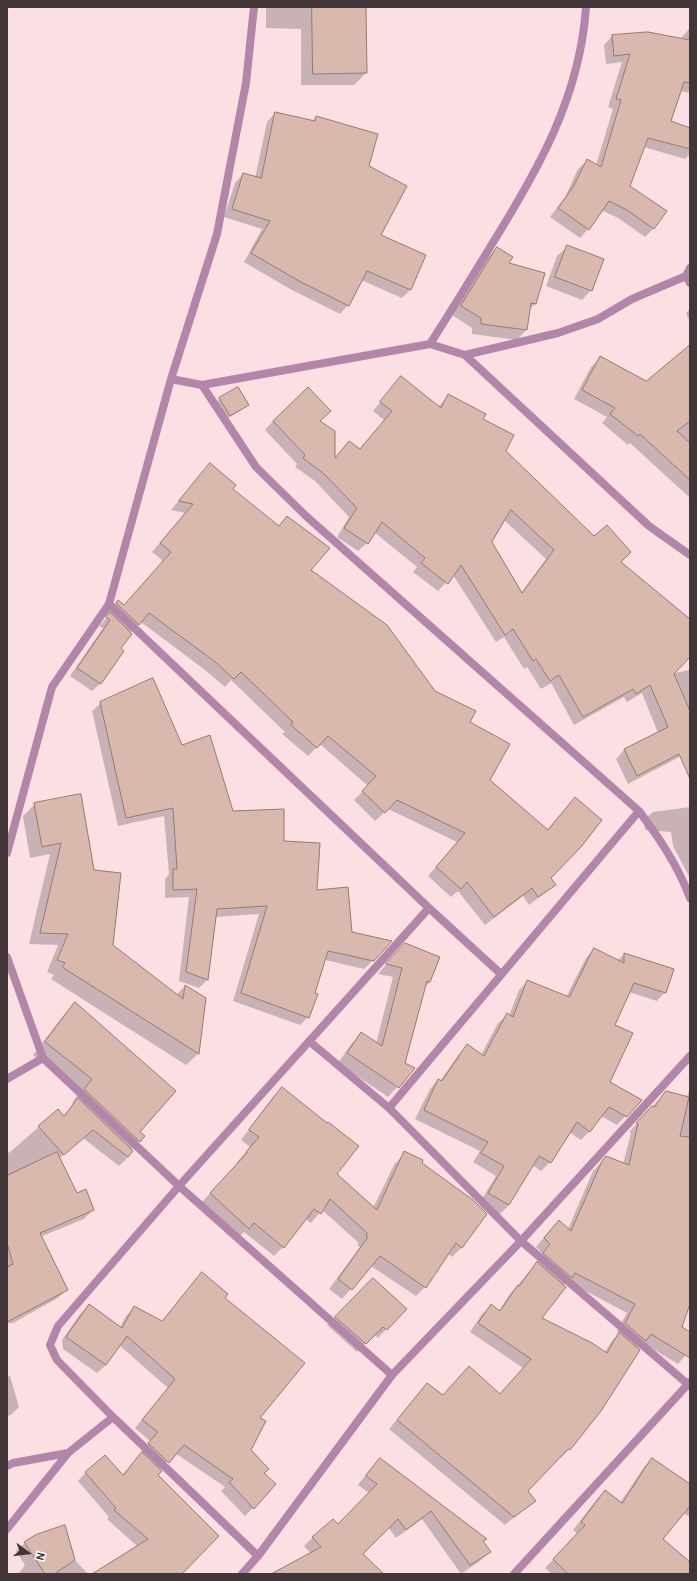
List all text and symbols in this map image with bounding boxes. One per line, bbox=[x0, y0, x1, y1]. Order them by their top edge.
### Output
north arrow bbox=[8, 1533, 48, 1573]
text: N bbox=[32, 1550, 47, 1562]

